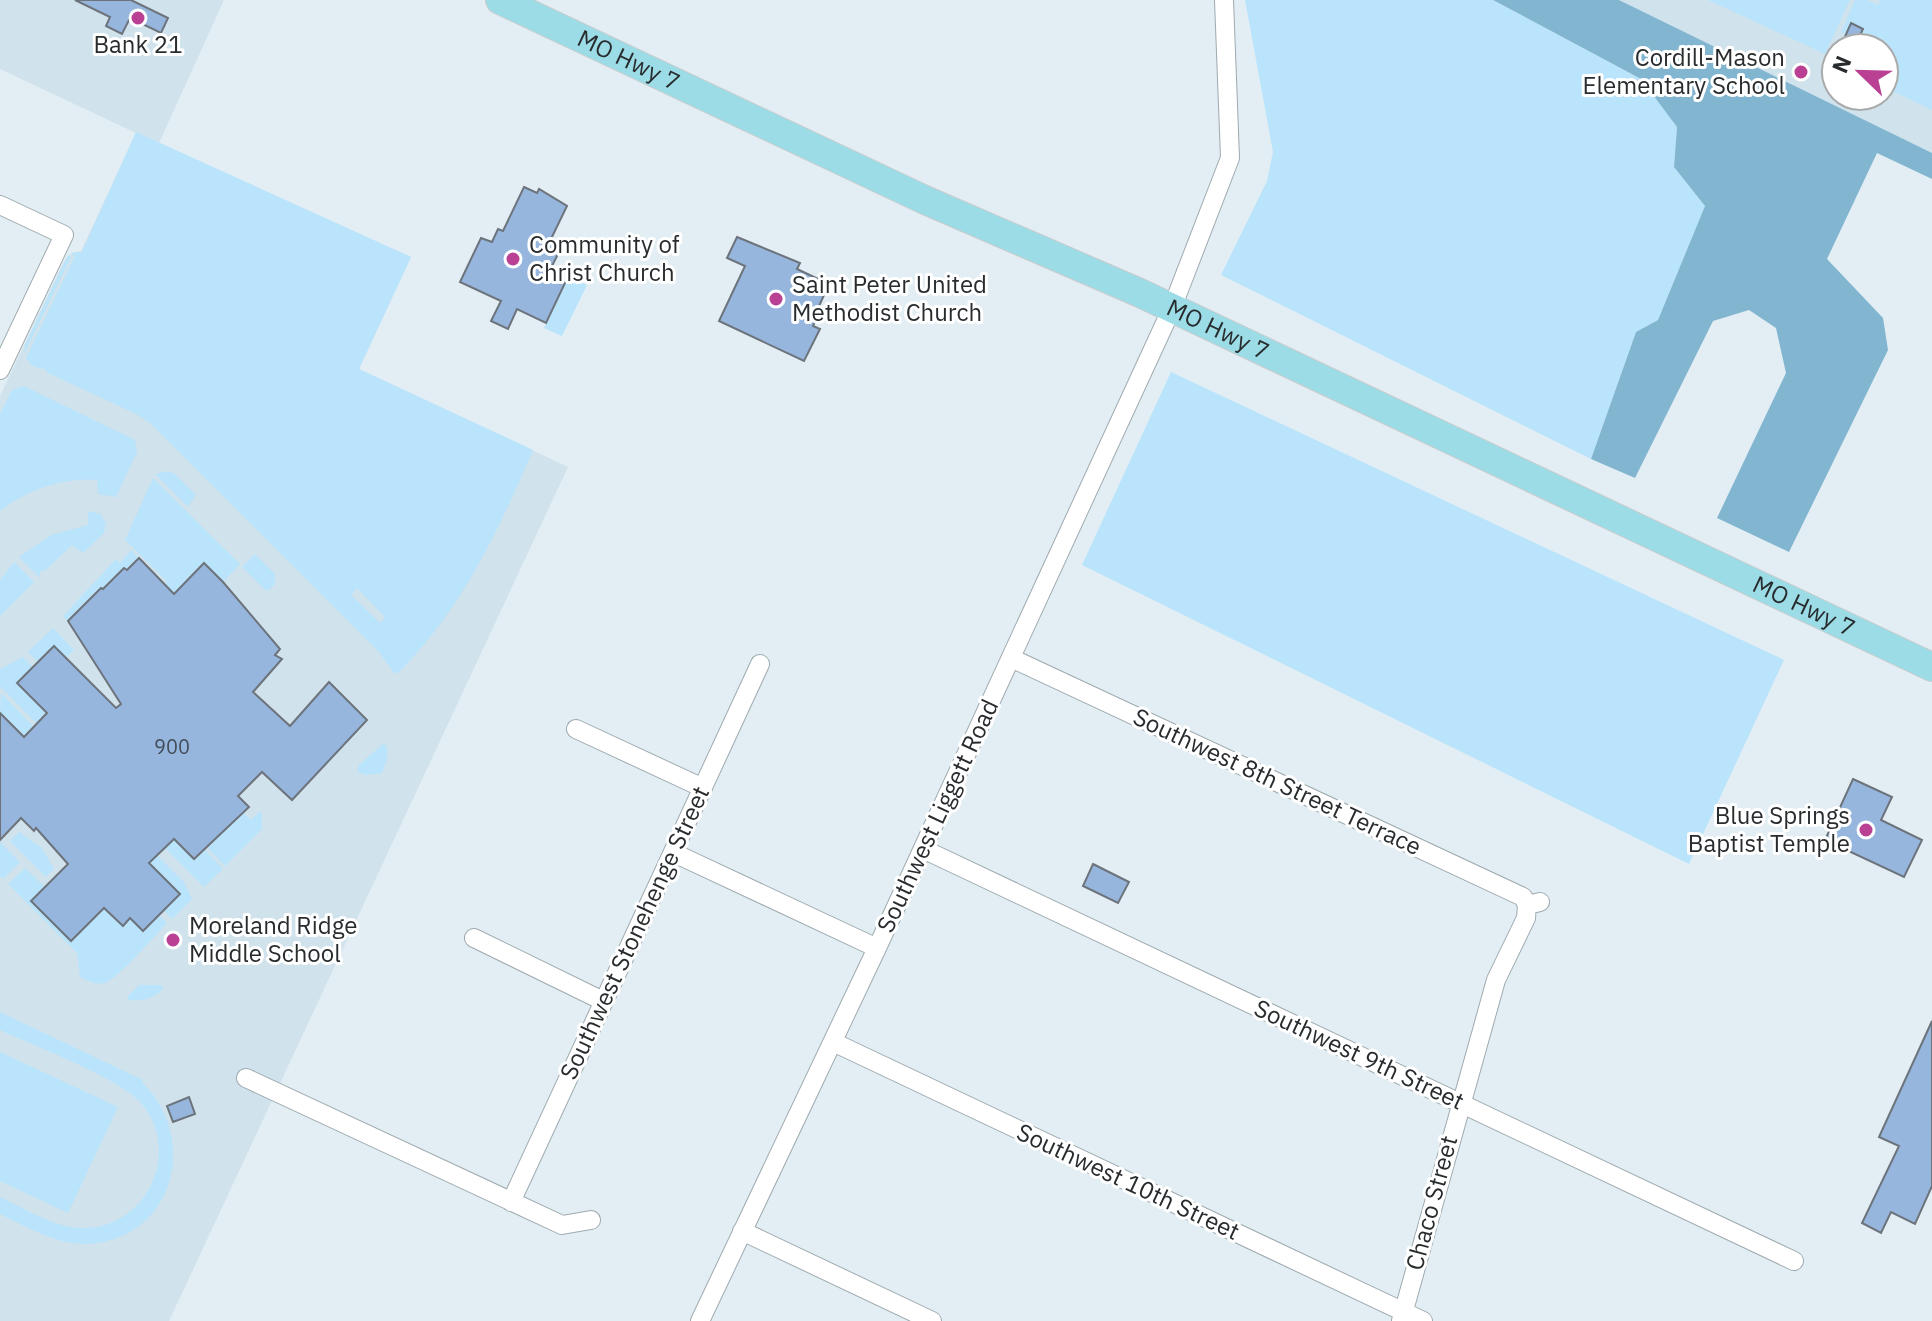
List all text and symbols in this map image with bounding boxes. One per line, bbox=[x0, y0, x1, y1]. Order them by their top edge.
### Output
marker: Bank 21 bbox=[129, 9, 147, 27]
street label: MO Hwy 7 bbox=[572, 22, 685, 97]
place label: Bank 21 bbox=[93, 28, 183, 60]
north arrow bbox=[1820, 32, 1900, 112]
place label: Cordill-Mason Elementary School bbox=[1583, 41, 1785, 101]
text: N bbox=[1825, 51, 1858, 77]
marker: Cordill-Mason Elementary School bbox=[1792, 63, 1810, 81]
place label: Community of Christ Church bbox=[529, 228, 680, 288]
marker: Community of Christ Church bbox=[504, 250, 522, 268]
place label: Saint Peter United Methodist Church bbox=[792, 268, 987, 328]
marker: Saint Peter United Methodist Church bbox=[767, 290, 785, 308]
street label: MO Hwy 7 bbox=[1162, 291, 1275, 367]
street label: MO Hwy 7 bbox=[1748, 568, 1861, 643]
street label: Southwest Liggett Road bbox=[869, 694, 1005, 937]
street label: Southwest 8th Street Terrace bbox=[1128, 700, 1427, 862]
house number: 900 bbox=[154, 733, 190, 760]
street label: Southwest Stonehenge Street bbox=[552, 781, 716, 1084]
place label: Blue Springs Baptist Temple bbox=[1688, 799, 1850, 859]
marker: Blue Springs Baptist Temple bbox=[1857, 821, 1875, 839]
place label: Moreland Ridge Middle School bbox=[189, 909, 357, 969]
marker: Moreland Ridge Middle School bbox=[164, 931, 182, 949]
street label: Southwest 9th Street bbox=[1249, 991, 1470, 1117]
street label: Southwest 10th Street bbox=[1012, 1115, 1245, 1247]
street label: Chaco Street bbox=[1398, 1132, 1464, 1274]

